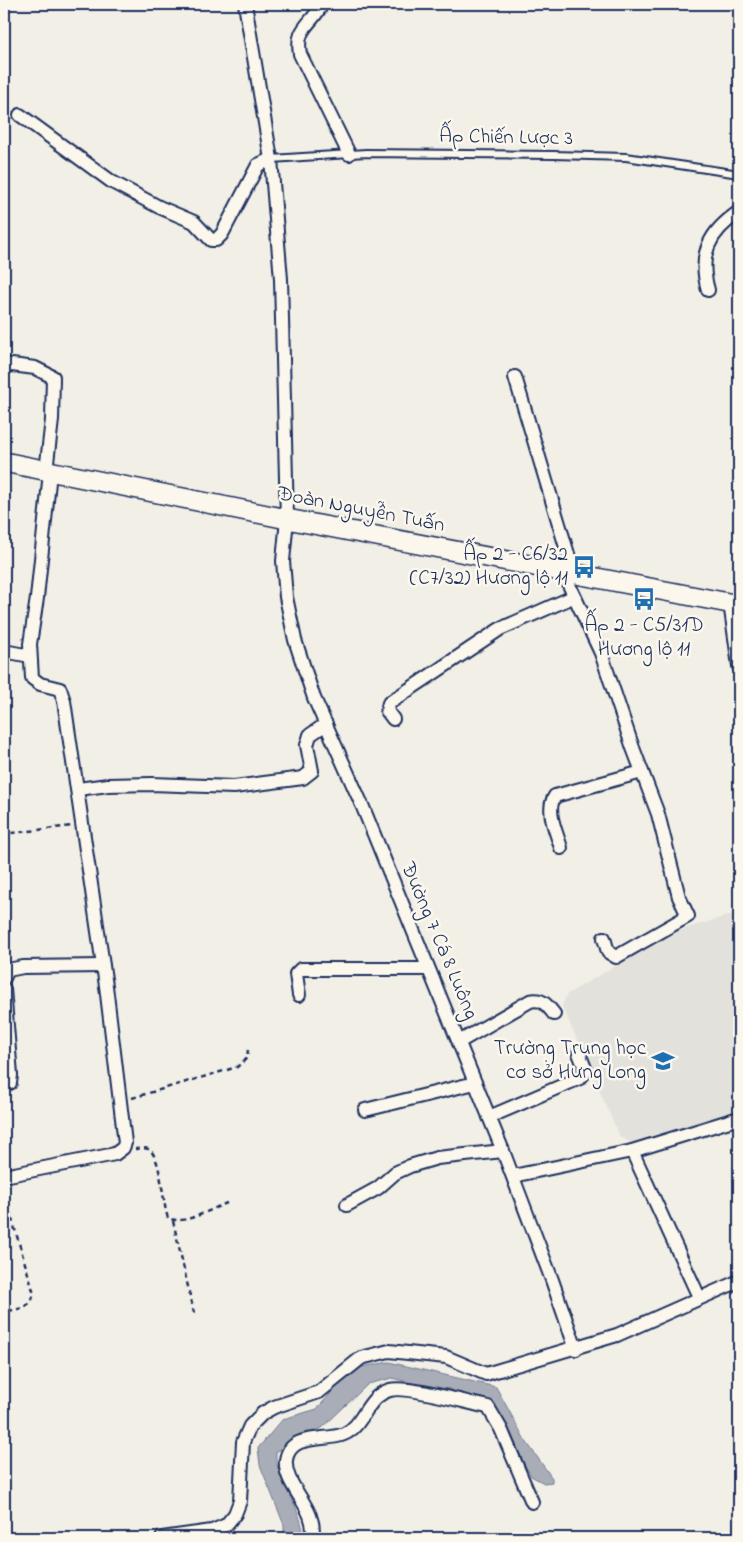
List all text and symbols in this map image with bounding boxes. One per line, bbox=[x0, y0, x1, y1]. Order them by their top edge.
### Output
street label: Ấp Chiến Lược 3 bbox=[439, 119, 573, 154]
street label: Đoàn Nguyễn Tuấn bbox=[273, 479, 447, 543]
place label: Ấp 2 - C6/32 (C7/32) Hương lộ 11 bbox=[409, 537, 568, 596]
bus stop icon: Ấp 2 - C6/32 (C7/32) Hương lộ 11 bbox=[571, 554, 597, 580]
bus stop icon: Ấp 2 - C5/31D Hương lộ 11 bbox=[631, 586, 657, 612]
place label: Ấp 2 - C5/31D Hương lộ 11 bbox=[584, 608, 704, 667]
street label: Đường 7 Cá 8 Luông bbox=[390, 857, 486, 1025]
place label: Trường Trung học cơ sở Hưng Long bbox=[494, 1034, 647, 1090]
school or university icon: Trường Trung học cơ sở Hưng Long bbox=[650, 1048, 676, 1074]

